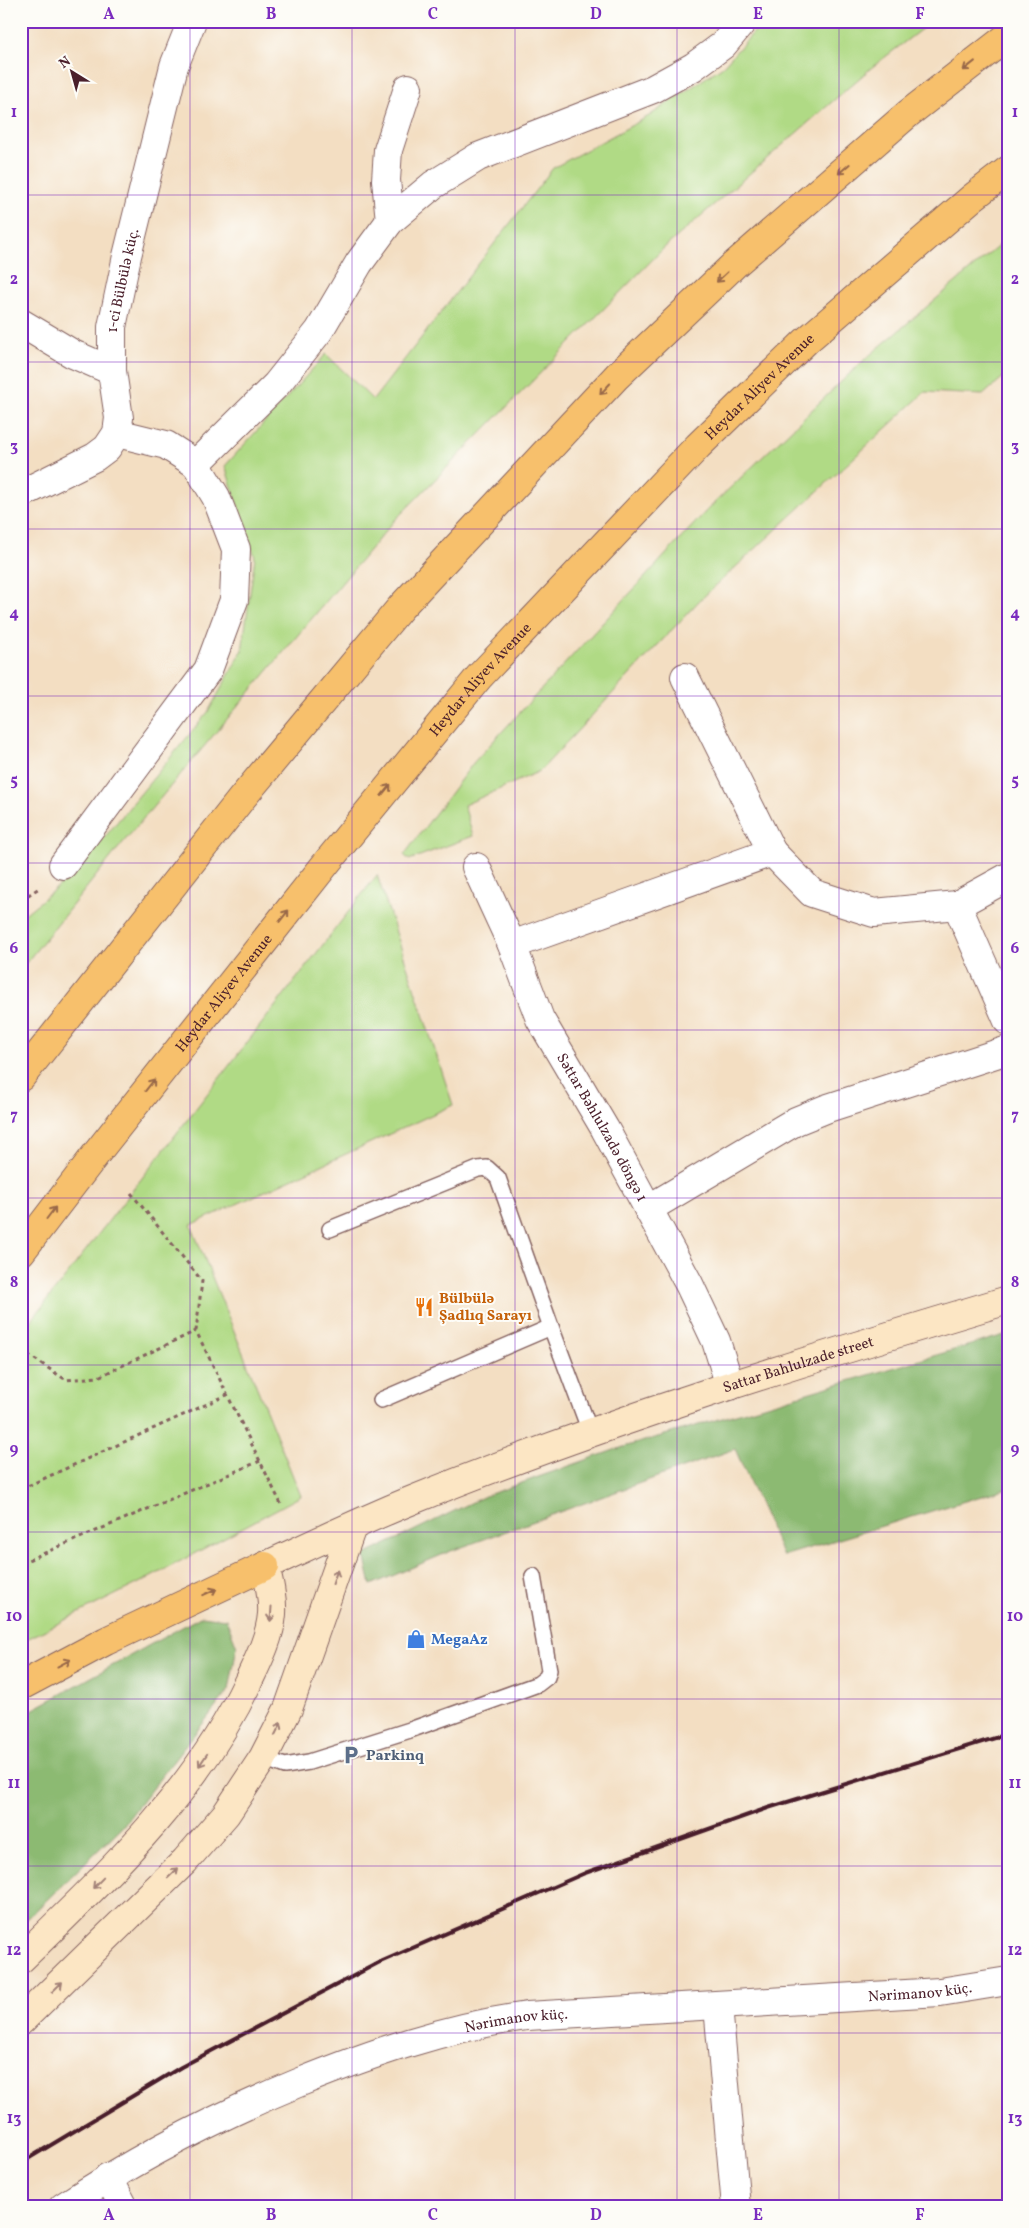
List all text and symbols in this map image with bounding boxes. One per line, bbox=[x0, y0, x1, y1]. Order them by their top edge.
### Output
text: A bbox=[103, 4, 115, 26]
text: B bbox=[266, 4, 277, 26]
text: C bbox=[428, 4, 438, 26]
text: D bbox=[590, 4, 602, 26]
text: E bbox=[753, 4, 763, 26]
text: F bbox=[915, 4, 925, 26]
north arrow bbox=[48, 48, 98, 98]
text: N bbox=[55, 52, 75, 73]
one-way arrow bbox=[963, 60, 976, 71]
text: 1 bbox=[11, 102, 17, 124]
text: 1 bbox=[1012, 102, 1018, 124]
one-way arrow bbox=[838, 164, 851, 175]
street label: 1-ci Bülbülə küç. bbox=[103, 226, 145, 333]
text: 2 bbox=[10, 269, 18, 291]
text: 2 bbox=[1011, 269, 1019, 291]
one-way arrow bbox=[716, 271, 728, 283]
street label: Heydar Aliyev Avenue bbox=[701, 329, 820, 446]
one-way arrow bbox=[599, 382, 611, 395]
text: 3 bbox=[10, 436, 18, 458]
text: 3 bbox=[1011, 436, 1019, 458]
text: 4 bbox=[9, 603, 19, 625]
text: 4 bbox=[1010, 603, 1020, 625]
street label: Heydar Aliyev Avenue bbox=[425, 619, 537, 742]
text: 5 bbox=[10, 770, 18, 792]
text: 5 bbox=[1011, 770, 1019, 792]
one-way arrow bbox=[380, 784, 391, 797]
one-way arrow bbox=[278, 910, 289, 923]
street label: Heydar Aliyev Avenue bbox=[171, 930, 278, 1057]
text: 6 bbox=[10, 938, 19, 960]
text: 6 bbox=[1011, 938, 1020, 960]
street label: Səttar Bəhlulzadə döngə 1 bbox=[551, 1050, 652, 1206]
one-way arrow bbox=[145, 1079, 156, 1092]
text: 7 bbox=[10, 1105, 18, 1127]
text: 7 bbox=[1011, 1105, 1019, 1127]
one-way arrow bbox=[45, 1207, 56, 1220]
text: 8 bbox=[10, 1272, 18, 1294]
text: 8 bbox=[1011, 1272, 1019, 1294]
place label: Bülbülə Şadlıq Sarayı bbox=[439, 1289, 532, 1327]
restaurant icon: Bülbülə Şadlıq Sarayı bbox=[413, 1296, 435, 1318]
street label: Sattar Bahlulzade street bbox=[720, 1332, 877, 1399]
text: 9 bbox=[10, 1439, 19, 1461]
text: 9 bbox=[1011, 1439, 1020, 1461]
one-way arrow bbox=[331, 1569, 340, 1585]
one-way arrow bbox=[202, 1586, 217, 1596]
one-way arrow bbox=[266, 1605, 275, 1621]
text: 10 bbox=[6, 1606, 22, 1628]
text: 10 bbox=[1007, 1606, 1023, 1628]
shop icon: MegaAz bbox=[405, 1628, 427, 1650]
place label: MegaAz bbox=[431, 1630, 488, 1651]
one-way arrow bbox=[57, 1658, 72, 1668]
one-way arrow bbox=[274, 1722, 283, 1737]
parking icon: Parkinq bbox=[340, 1744, 362, 1766]
place label: Parkinq bbox=[366, 1746, 424, 1767]
one-way arrow bbox=[198, 1752, 208, 1766]
text: 11 bbox=[8, 1773, 20, 1795]
text: 11 bbox=[1009, 1773, 1021, 1795]
one-way arrow bbox=[166, 1868, 178, 1880]
one-way arrow bbox=[92, 1876, 104, 1889]
text: 12 bbox=[7, 1940, 21, 1962]
text: 12 bbox=[1008, 1940, 1022, 1962]
street label: Nərimanov küç. bbox=[868, 1978, 974, 2008]
one-way arrow bbox=[50, 1981, 63, 1993]
street label: Nərimanov küç. bbox=[463, 2005, 568, 2039]
text: 13 bbox=[7, 2108, 21, 2130]
text: 13 bbox=[1008, 2108, 1022, 2130]
text: A bbox=[103, 2205, 115, 2227]
text: B bbox=[266, 2205, 277, 2227]
text: C bbox=[428, 2205, 438, 2227]
text: D bbox=[590, 2205, 602, 2227]
text: E bbox=[753, 2205, 763, 2227]
text: F bbox=[915, 2205, 925, 2227]

